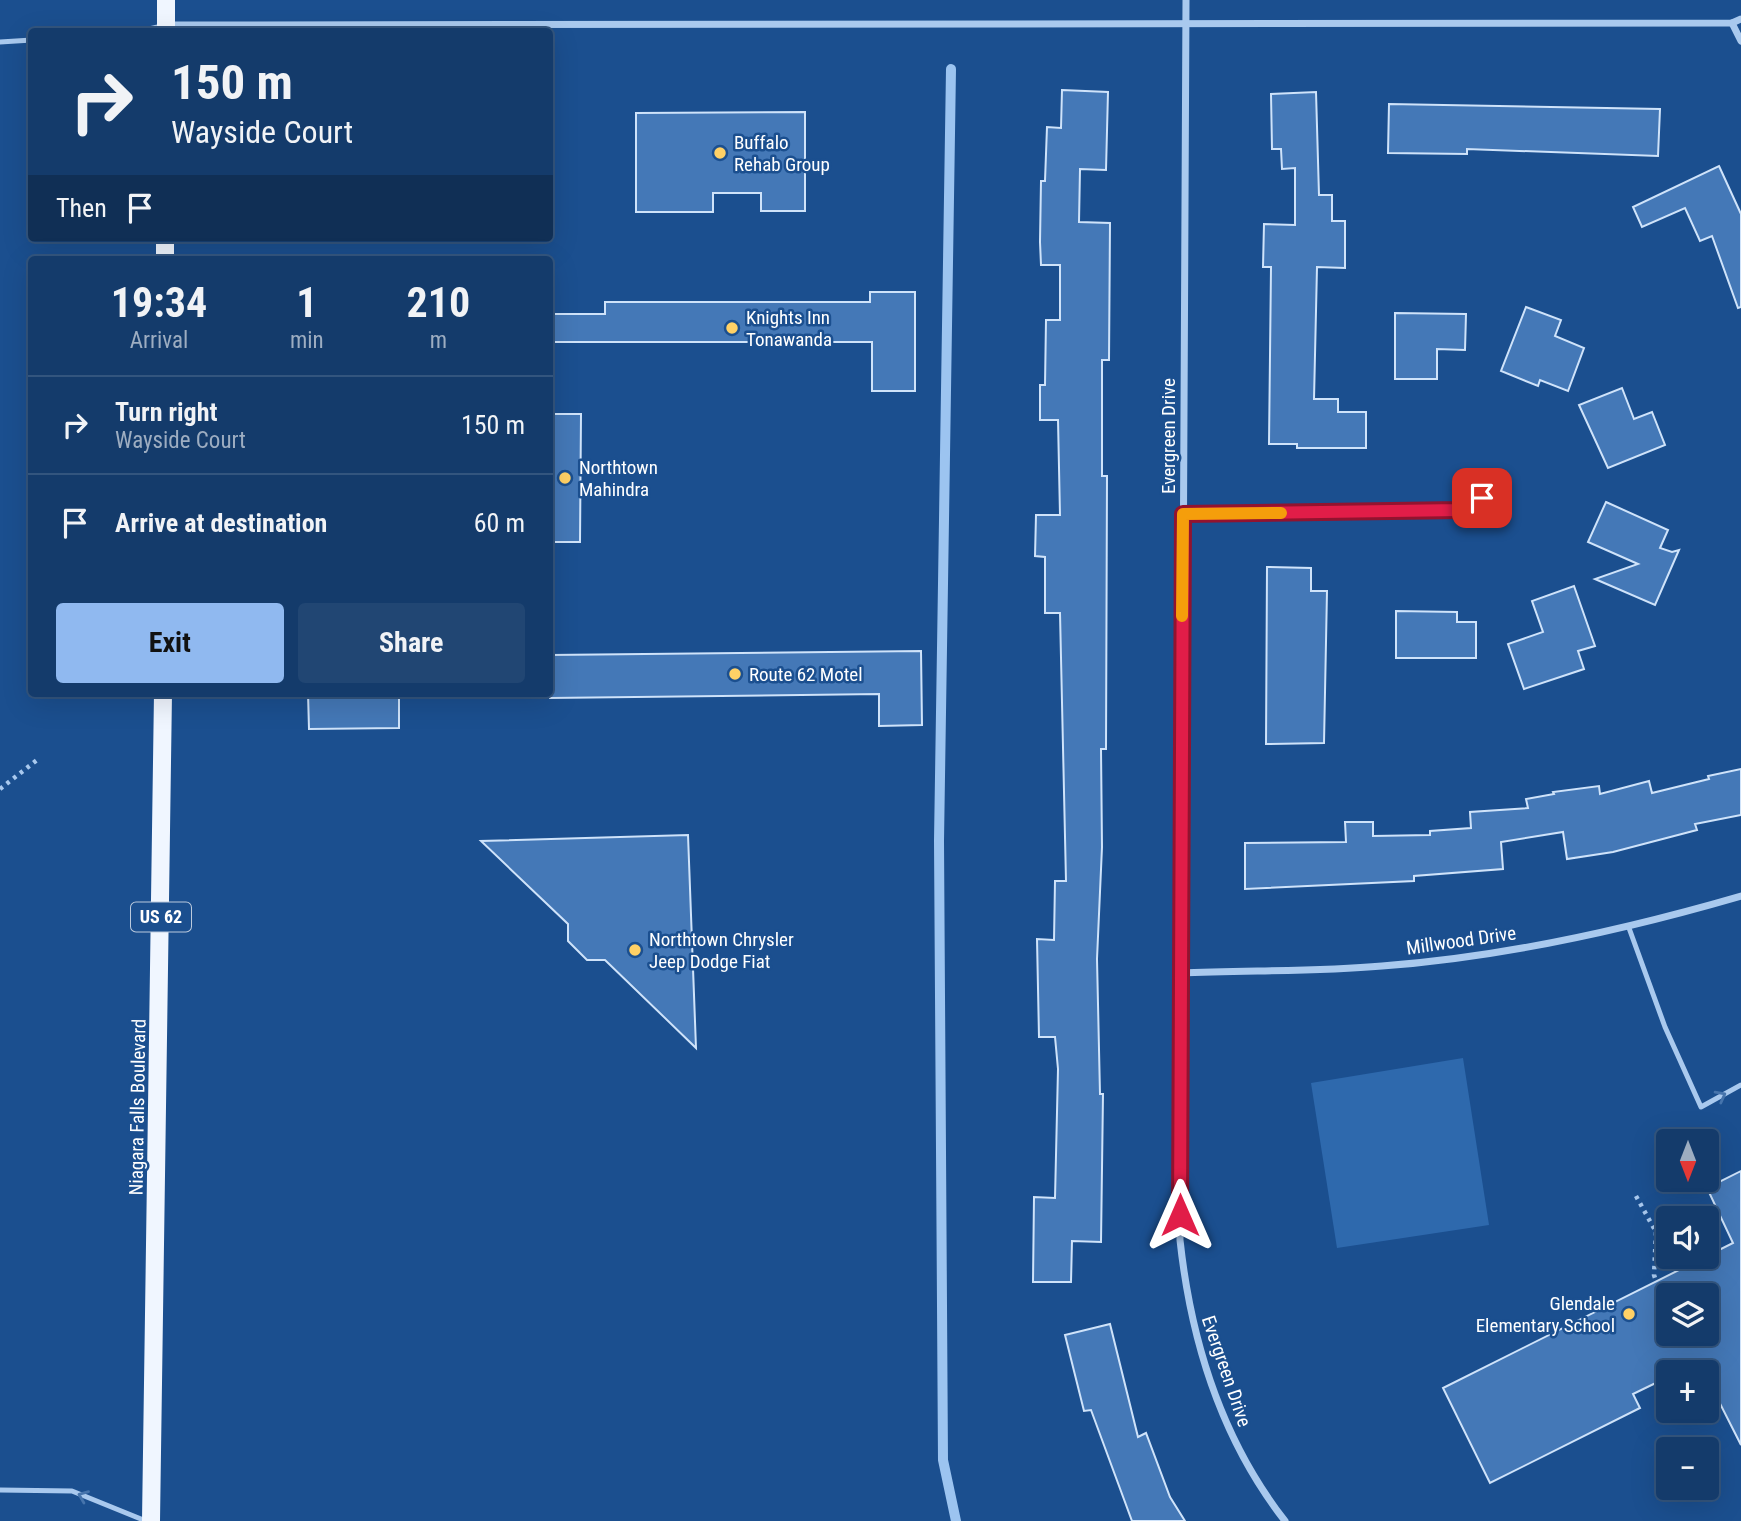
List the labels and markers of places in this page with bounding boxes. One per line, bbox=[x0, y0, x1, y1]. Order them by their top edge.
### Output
place label: Buffalo Rehab Group bbox=[734, 131, 830, 176]
marker: Buffalo Rehab Group bbox=[712, 145, 728, 161]
place label: Knights Inn Tonawanda bbox=[746, 306, 832, 351]
marker: Knights Inn Tonawanda bbox=[724, 320, 740, 336]
place label: Northtown Mahindra bbox=[579, 456, 658, 501]
pin bbox=[1452, 468, 1512, 528]
marker: Northtown Mahindra bbox=[557, 470, 573, 486]
place label: Route 62 Motel bbox=[749, 663, 863, 686]
marker: Route 62 Motel bbox=[727, 666, 743, 682]
place label: Northtown Chrysler Jeep Dodge Fiat bbox=[649, 928, 794, 973]
marker: Northtown Chrysler Jeep Dodge Fiat bbox=[627, 942, 643, 958]
place label: Glendale Elementary School bbox=[1476, 1292, 1615, 1337]
marker: Glendale Elementary School bbox=[1621, 1306, 1637, 1322]

